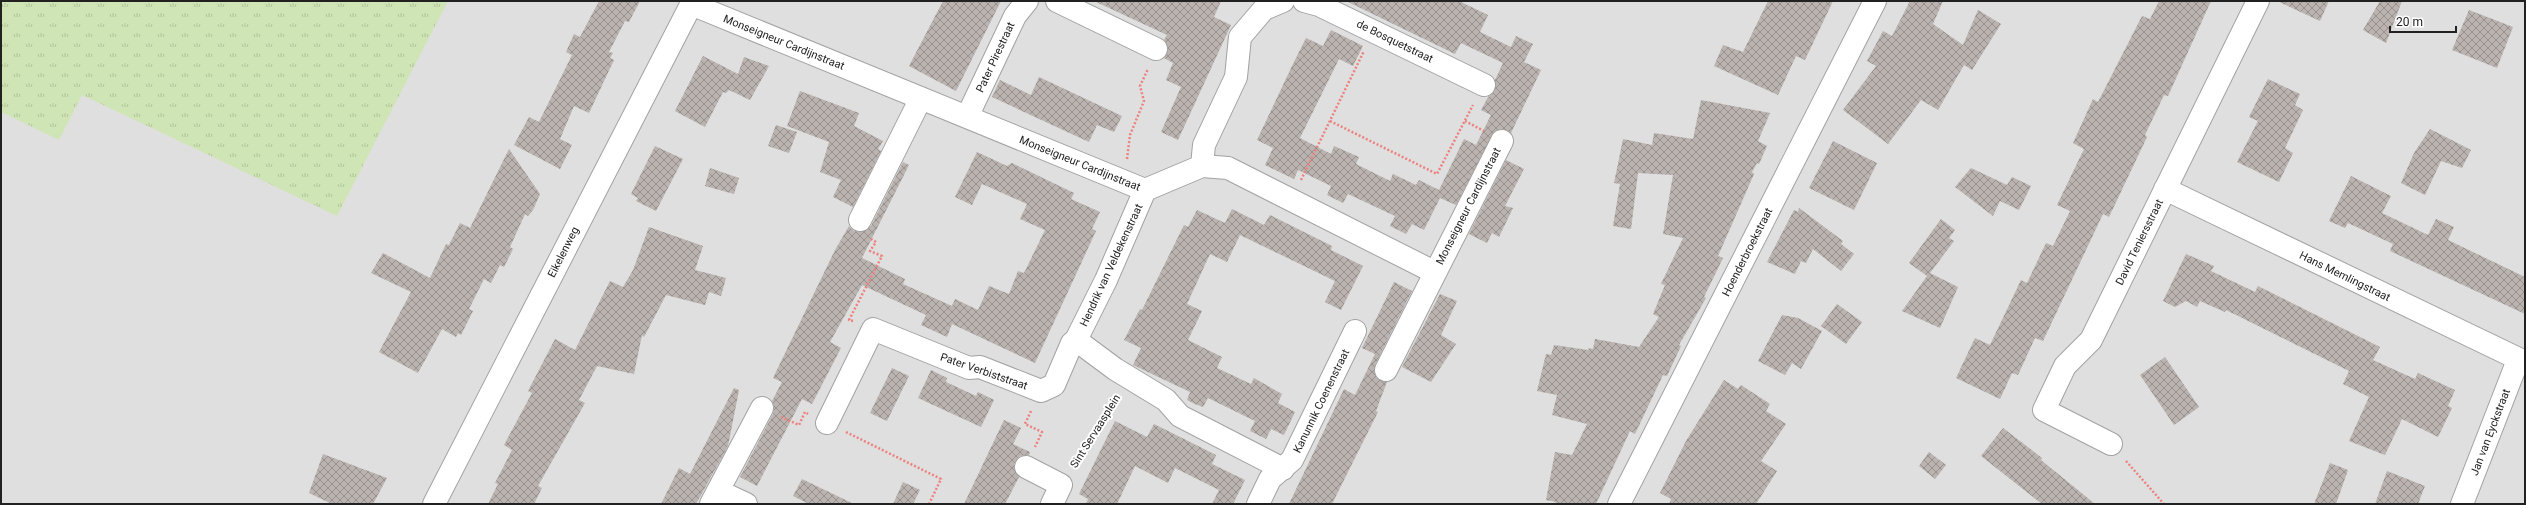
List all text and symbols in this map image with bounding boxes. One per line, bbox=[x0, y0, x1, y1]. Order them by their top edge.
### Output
scale bar bbox=[2390, 8, 2456, 34]
street label: Monseigneur Cardijnstraat bbox=[721, 12, 847, 73]
text: 20 m bbox=[2396, 15, 2423, 29]
street label: de Bosquetstraat bbox=[1354, 17, 1436, 66]
street label: Pater Pirestraat bbox=[973, 20, 1018, 94]
street label: Monseigneur Cardijnstraat bbox=[1017, 133, 1143, 194]
street label: Monseigneur Cardijnstraat bbox=[1433, 145, 1504, 267]
street label: David Teniersstraat bbox=[2113, 197, 2166, 287]
street label: Hendrik van Veldekenstraat bbox=[1077, 202, 1146, 329]
street label: Hoenderbroekstraat bbox=[1719, 205, 1776, 299]
street label: Eikelenweg bbox=[545, 225, 582, 280]
street label: Hans Memlingstraat bbox=[2297, 249, 2393, 304]
street label: Kanunnik Coenenstraat bbox=[1291, 347, 1352, 455]
street label: Pater Verbiststraat bbox=[938, 350, 1030, 393]
street label: Jan van Eyckstraat bbox=[2468, 387, 2513, 477]
street label: Sint Servaasplein bbox=[1068, 392, 1123, 470]

